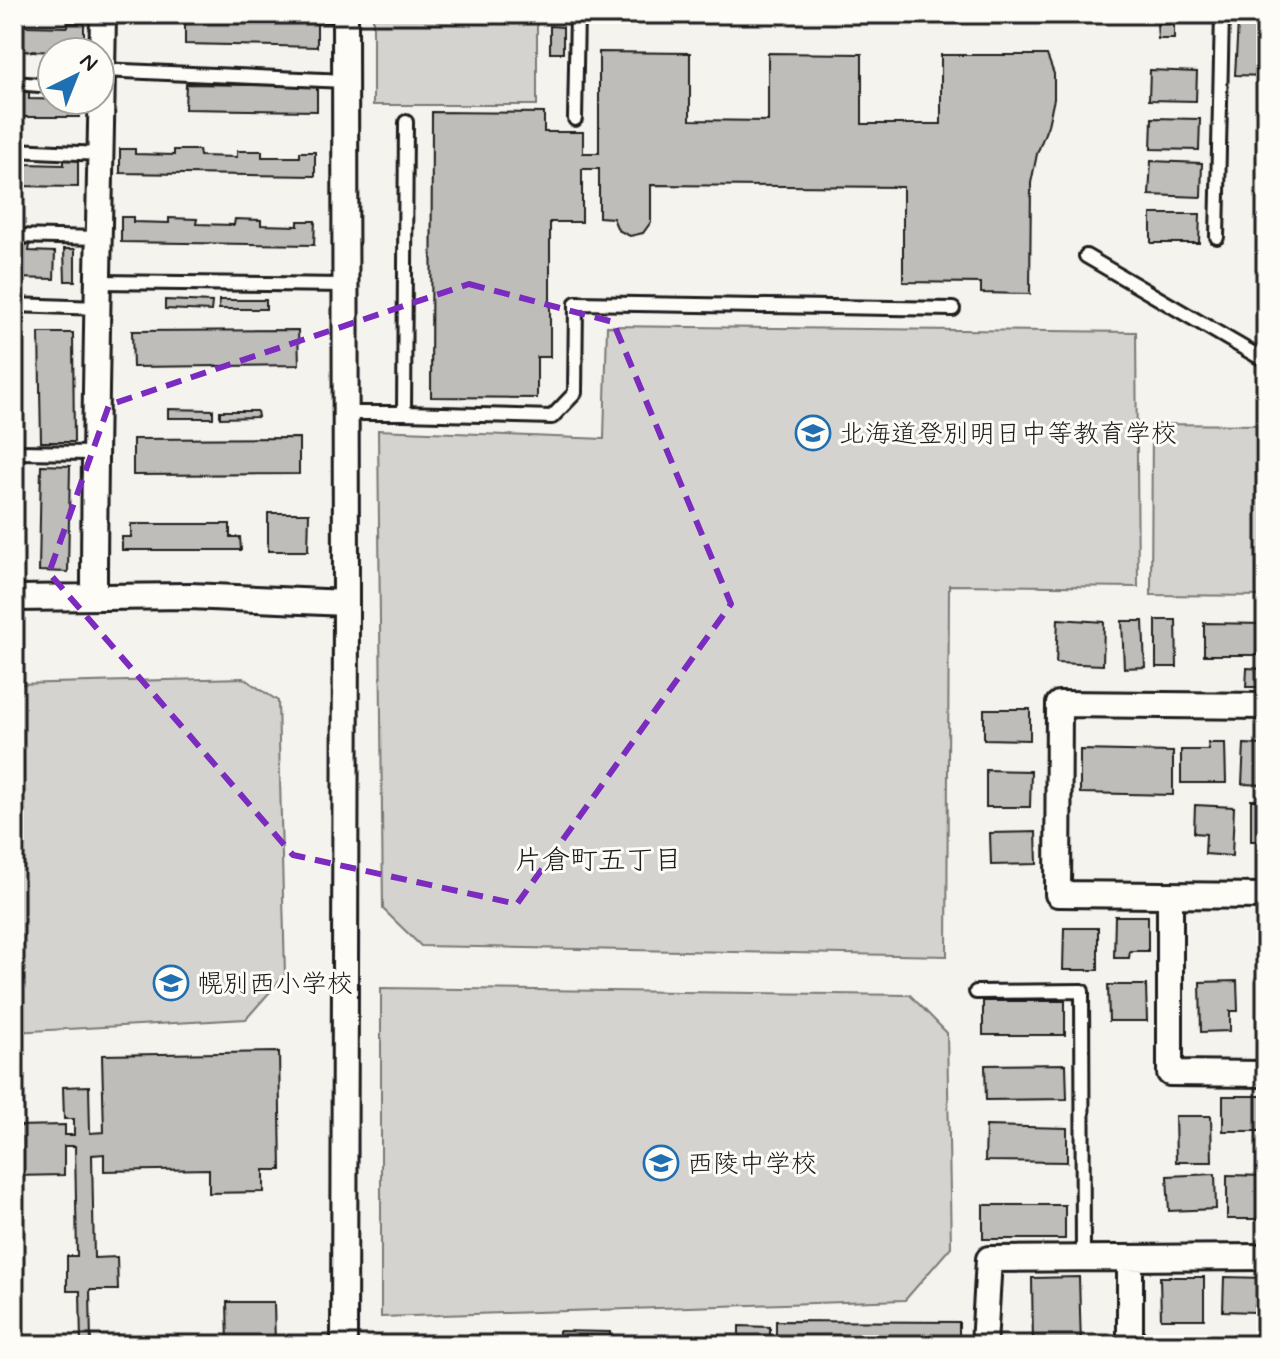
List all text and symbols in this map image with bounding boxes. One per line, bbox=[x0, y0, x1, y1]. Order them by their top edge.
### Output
north arrow bbox=[36, 36, 116, 116]
text: N bbox=[73, 48, 103, 78]
school or university icon: 北海道登別明日中等教育学校 bbox=[794, 414, 832, 452]
place label: 北海道登別明日中等教育学校 bbox=[839, 418, 1177, 452]
district label: 片倉町五丁目 bbox=[514, 843, 682, 880]
school or university icon: 幌別西小学校 bbox=[152, 964, 190, 1002]
place label: 幌別西小学校 bbox=[197, 968, 353, 1002]
school or university icon: 西陵中学校 bbox=[642, 1144, 680, 1182]
place label: 西陵中学校 bbox=[687, 1148, 817, 1182]

